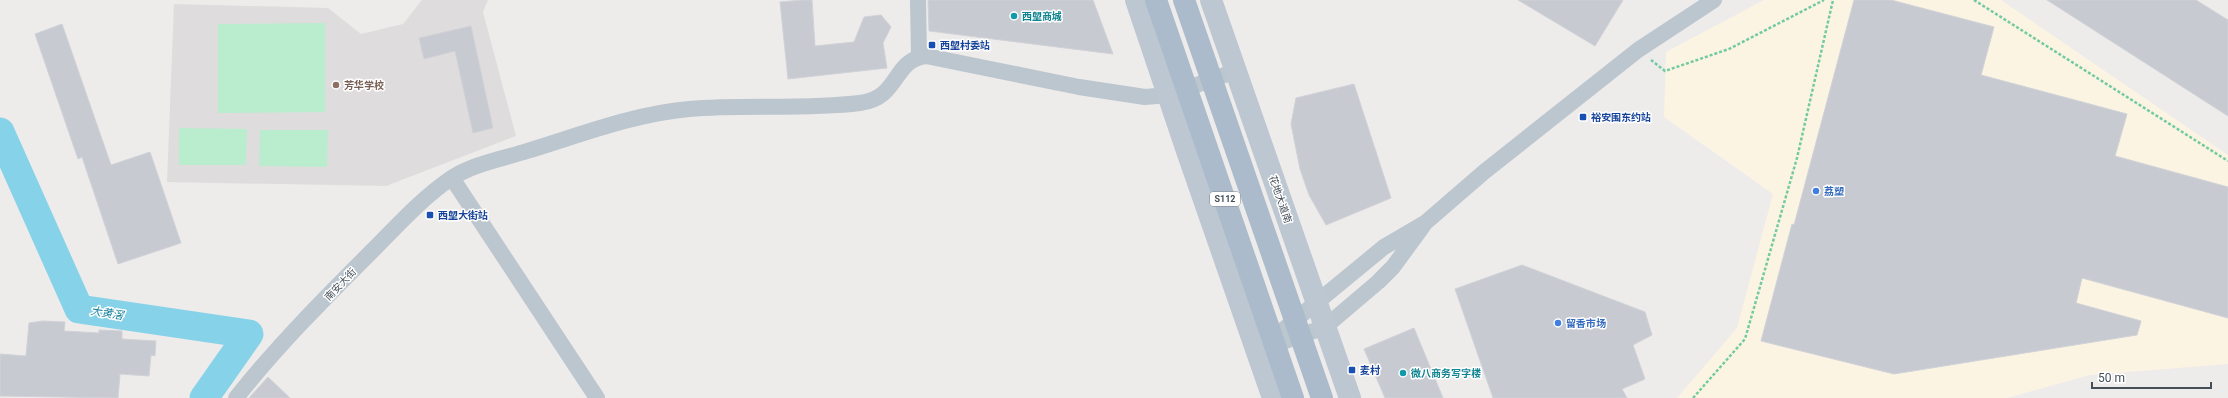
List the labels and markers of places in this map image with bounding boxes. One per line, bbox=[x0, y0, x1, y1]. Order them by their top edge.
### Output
place label: 西塱商城 bbox=[1022, 10, 1062, 22]
marker: 西塱商城 bbox=[1009, 11, 1019, 21]
place label: 西塱村委站 bbox=[940, 39, 990, 51]
marker: 西塱村委站 bbox=[927, 40, 937, 50]
place label: 芳华学校 bbox=[344, 79, 384, 91]
marker: 芳华学校 bbox=[331, 80, 341, 90]
marker: 裕安围东约站 bbox=[1578, 112, 1588, 122]
place label: 裕安围东约站 bbox=[1591, 112, 1651, 123]
marker: 荔塑 bbox=[1811, 186, 1821, 196]
place label: 荔塑 bbox=[1824, 186, 1844, 197]
marker: 西塱大街站 bbox=[425, 210, 435, 220]
place label: 西塱大街站 bbox=[438, 210, 488, 221]
marker: 留香市场 bbox=[1553, 318, 1563, 328]
place label: 留香市场 bbox=[1566, 318, 1606, 329]
place label: 麦村 bbox=[1360, 364, 1380, 376]
marker: 麦村 bbox=[1347, 365, 1357, 375]
marker: 微八商务写字楼 bbox=[1398, 368, 1408, 378]
place label: 微八商务写字楼 bbox=[1410, 368, 1481, 379]

